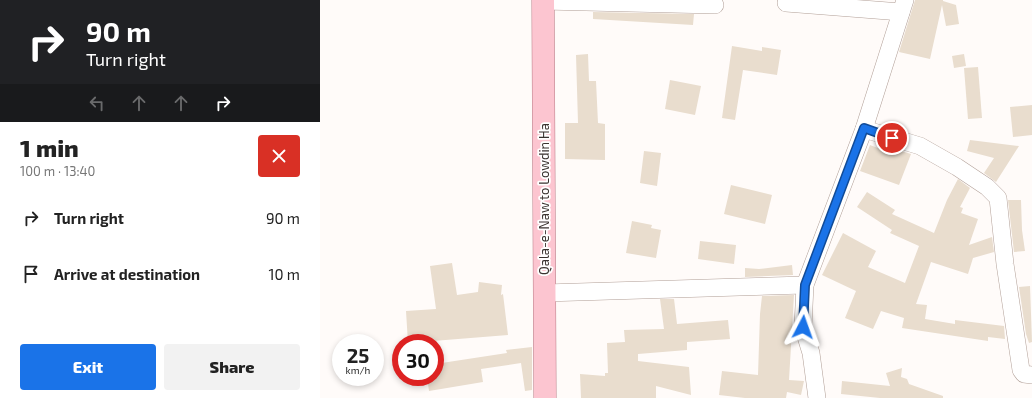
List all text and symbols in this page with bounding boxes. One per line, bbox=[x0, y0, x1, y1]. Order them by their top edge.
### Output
text: 90 m bbox=[86, 14, 151, 48]
icon: right bbox=[20, 16, 72, 68]
text: Turn right bbox=[86, 48, 166, 70]
icon: left bbox=[86, 92, 108, 114]
icon: ahead bbox=[128, 92, 150, 114]
icon: ahead bbox=[170, 92, 192, 114]
icon: right bbox=[212, 92, 234, 114]
pin bbox=[875, 121, 909, 155]
street label: Qala-e-Naw to Lowdin Ha bbox=[536, 123, 552, 275]
icon: arrive bbox=[881, 127, 903, 149]
text: 1 min bbox=[20, 133, 79, 162]
button: close bbox=[258, 135, 300, 177]
text: 100 m · 13:40 bbox=[20, 163, 95, 179]
icon: right bbox=[20, 207, 42, 229]
text: Turn right bbox=[54, 209, 124, 227]
text: 90 m bbox=[266, 209, 300, 227]
icon: arrive bbox=[20, 263, 42, 285]
text: Arrive at destination bbox=[54, 265, 200, 283]
text: 10 m bbox=[268, 265, 300, 283]
position arrow bbox=[782, 306, 824, 348]
speed limit sign: 30 bbox=[392, 334, 444, 386]
text: 25 bbox=[347, 343, 369, 367]
button: Exit bbox=[20, 344, 156, 390]
button: Share bbox=[164, 344, 300, 390]
text: km/h bbox=[346, 364, 370, 376]

